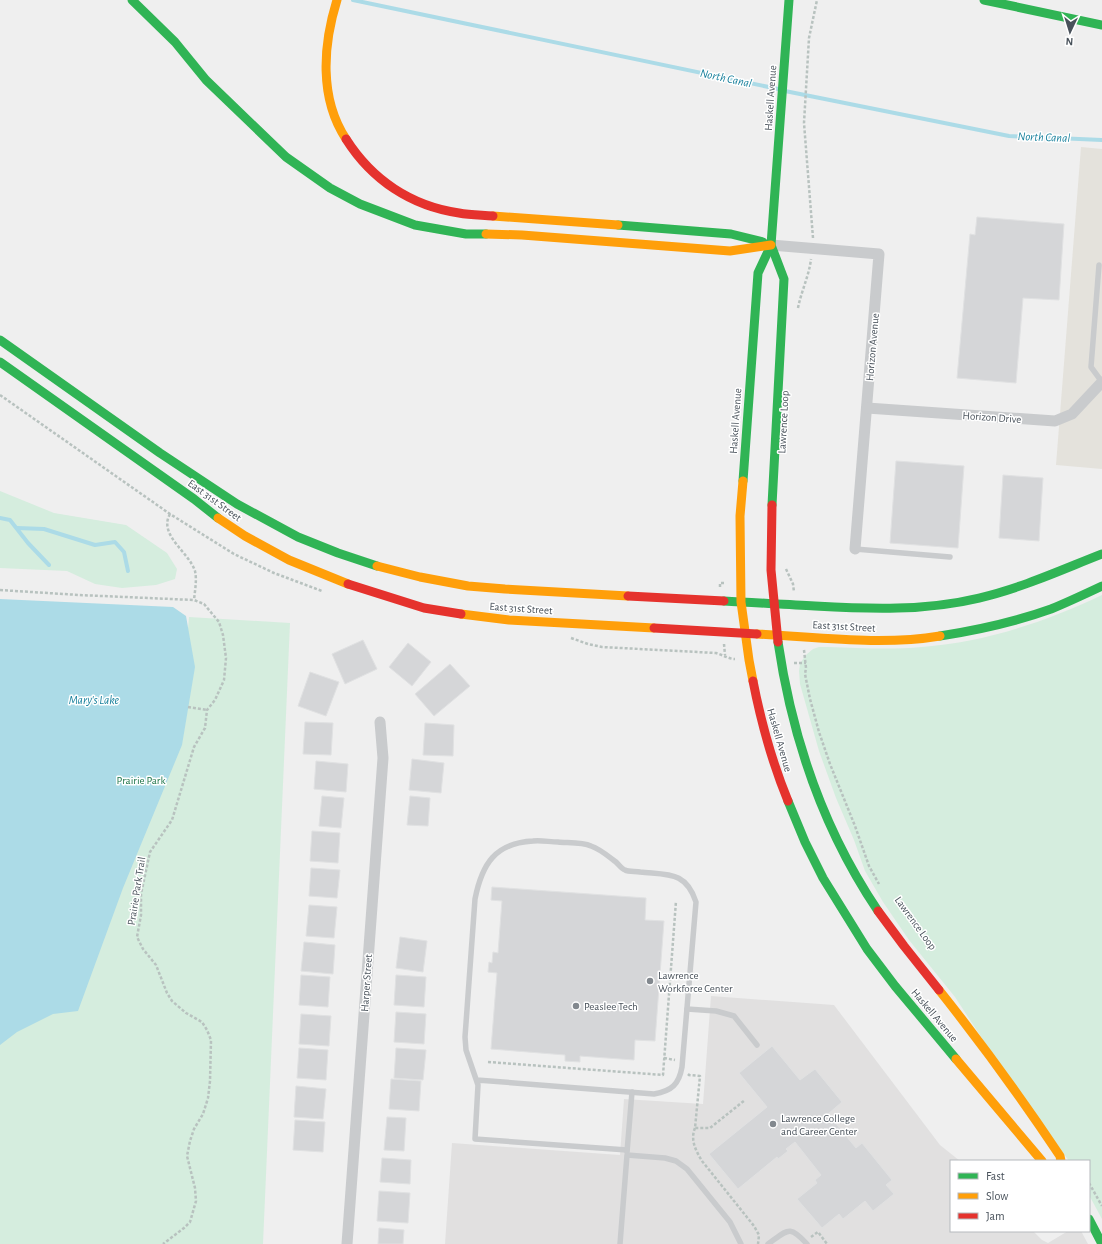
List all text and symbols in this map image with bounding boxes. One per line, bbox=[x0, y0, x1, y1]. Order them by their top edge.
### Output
north arrow bbox=[1050, 12, 1090, 52]
text: N bbox=[1065, 36, 1074, 47]
street label: Haskell Avenue bbox=[763, 65, 778, 131]
water label: North Canal bbox=[699, 67, 753, 89]
water label: North Canal bbox=[1017, 130, 1071, 144]
street label: Horizon Avenue bbox=[864, 313, 881, 381]
street label: Haskell Avenue bbox=[728, 388, 743, 454]
street label: Lawrence Loop bbox=[776, 390, 791, 454]
street label: Horizon Drive bbox=[962, 410, 1022, 425]
street label: East 31st Street bbox=[186, 477, 244, 524]
street label: East 31st Street bbox=[489, 601, 553, 616]
street label: East 31st Street bbox=[812, 619, 876, 634]
water label: Mary's Lake bbox=[69, 694, 120, 706]
street label: Haskell Avenue bbox=[765, 707, 794, 773]
park label: Prairie Park bbox=[117, 775, 165, 786]
street label: Prairie Park Trail bbox=[126, 856, 147, 926]
street label: Lawrence Loop bbox=[893, 895, 939, 952]
street label: Harper Street bbox=[359, 953, 374, 1012]
place label: Lawrence Workforce Center bbox=[658, 970, 733, 994]
marker: Lawrence Workforce Center bbox=[645, 976, 655, 986]
street label: Haskell Avenue bbox=[909, 987, 960, 1044]
marker: Peaslee Tech bbox=[571, 1001, 581, 1011]
place label: Peaslee Tech bbox=[584, 1001, 638, 1012]
place label: Lawrence College and Career Center bbox=[781, 1113, 858, 1137]
marker: Lawrence College and Career Center bbox=[768, 1119, 778, 1129]
legend bbox=[950, 1160, 1090, 1232]
text: Fast bbox=[986, 1170, 1005, 1182]
text: Slow bbox=[986, 1190, 1008, 1202]
text: Jam bbox=[986, 1210, 1005, 1222]

